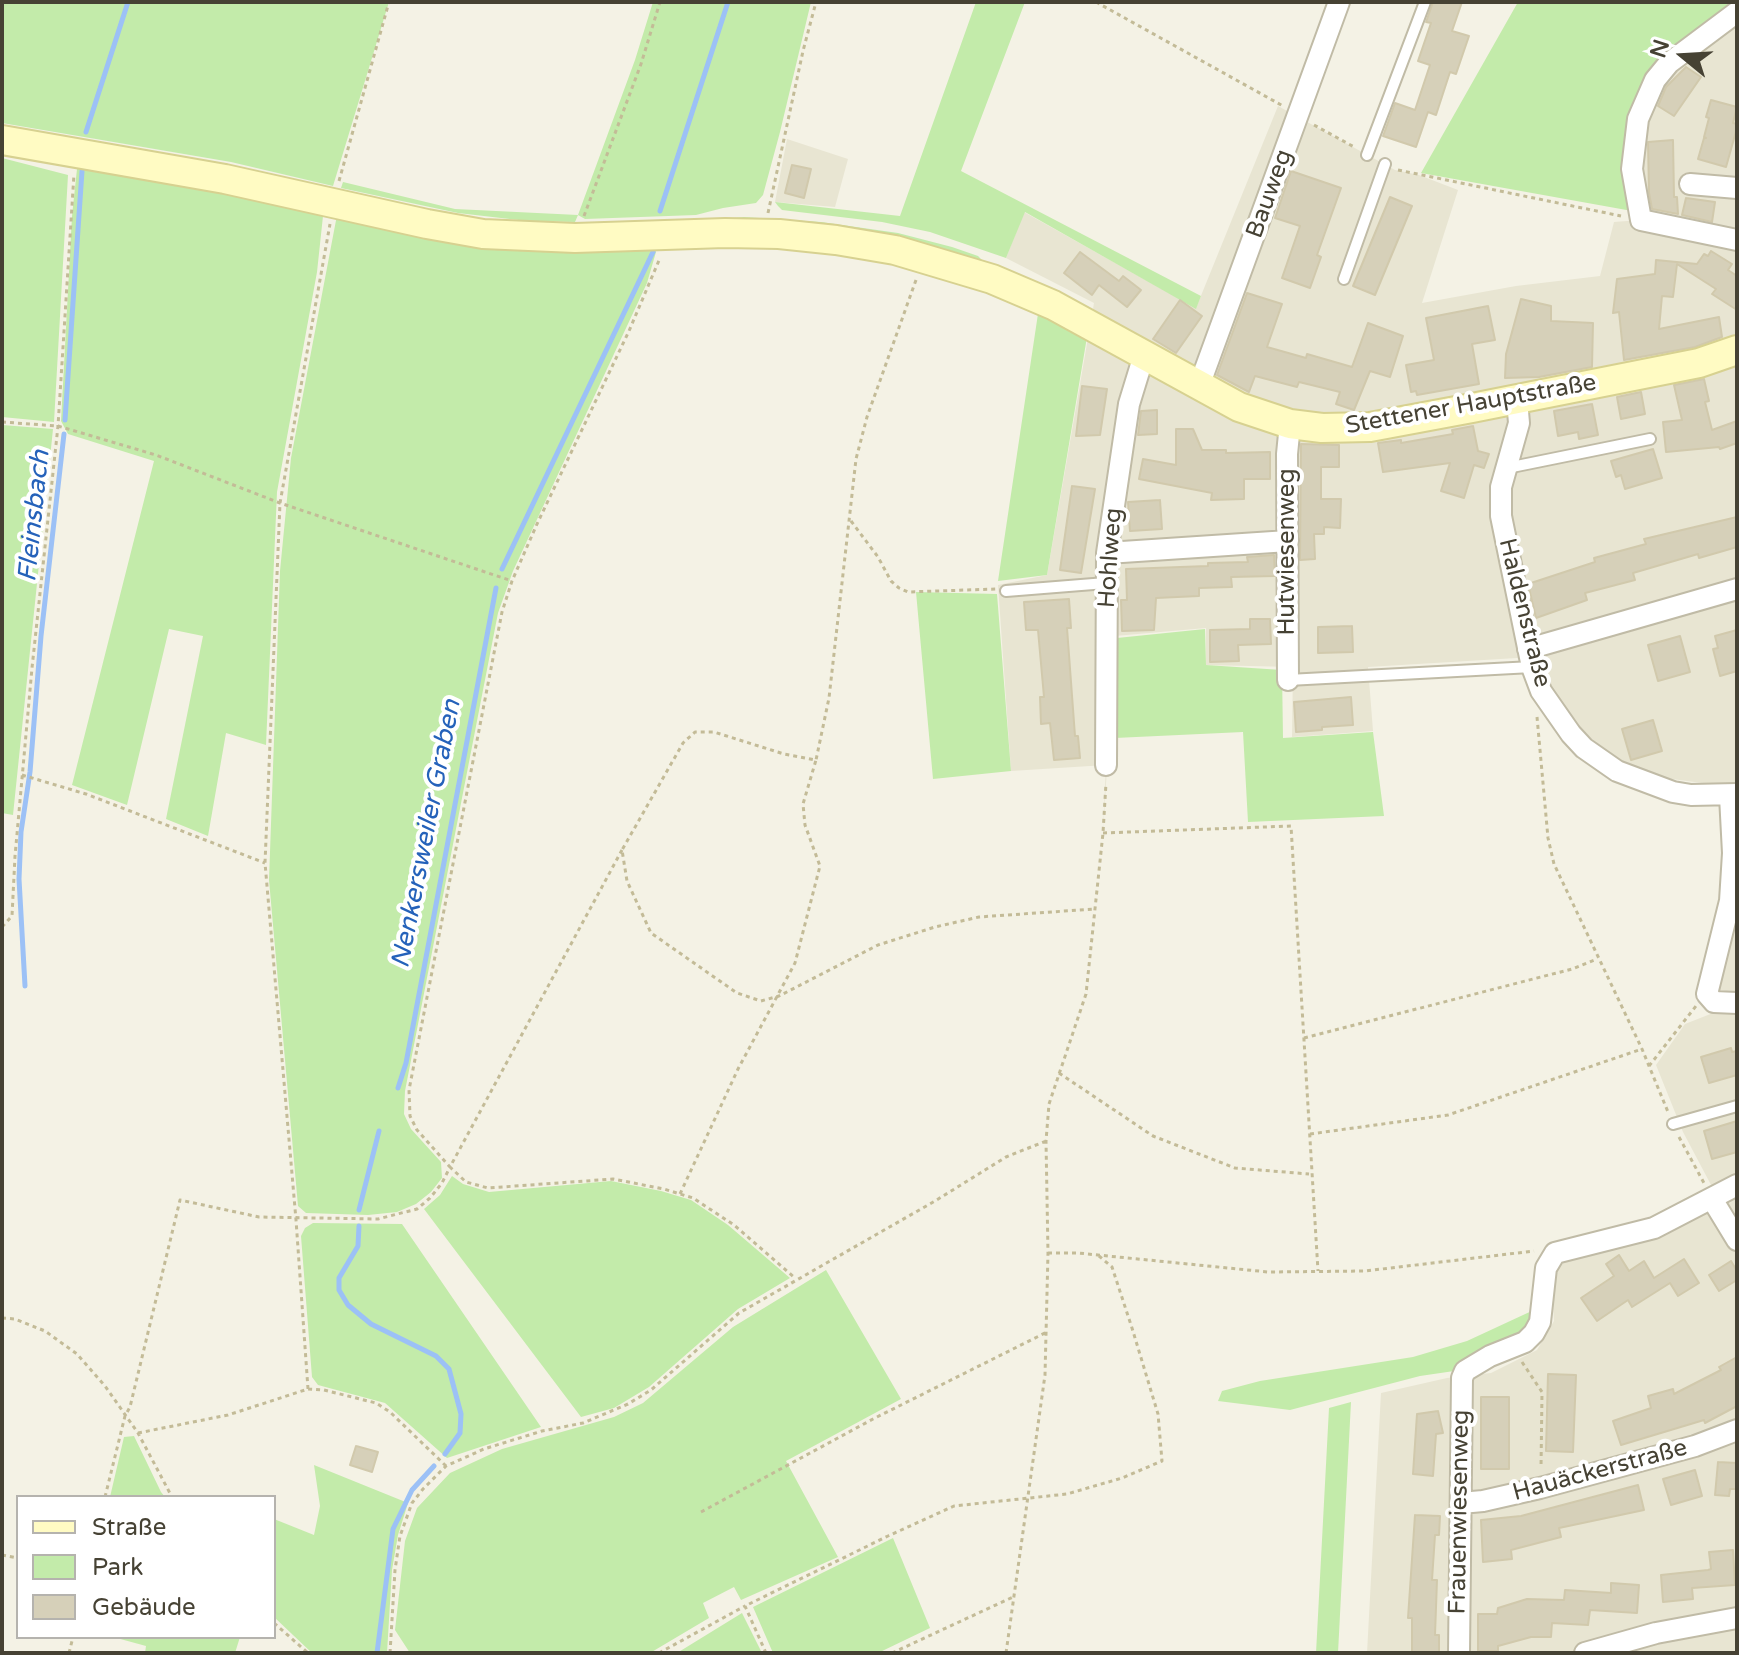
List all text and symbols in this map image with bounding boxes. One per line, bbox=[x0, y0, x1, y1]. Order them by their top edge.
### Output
north arrow bbox=[1643, 16, 1723, 96]
text: N bbox=[1645, 36, 1675, 61]
street label: Bauweg bbox=[1241, 146, 1299, 242]
street label: Stettener Hauptstraße bbox=[1343, 369, 1599, 441]
water label: Fleinsbach bbox=[13, 449, 57, 583]
street label: Hutwiesenweg bbox=[1274, 468, 1302, 636]
street label: Hohlweg bbox=[1093, 507, 1129, 609]
street label: Haldenstraße bbox=[1492, 536, 1556, 690]
water label: Nenkersweiler Graben bbox=[386, 697, 468, 971]
street label: Frauenwiesenweg bbox=[1444, 1409, 1476, 1615]
street label: Hauäckerstraße bbox=[1510, 1434, 1690, 1508]
legend bbox=[16, 1495, 276, 1639]
text: Straße bbox=[92, 1513, 166, 1542]
text: Park bbox=[92, 1553, 143, 1582]
text: Gebäude bbox=[92, 1593, 196, 1622]

